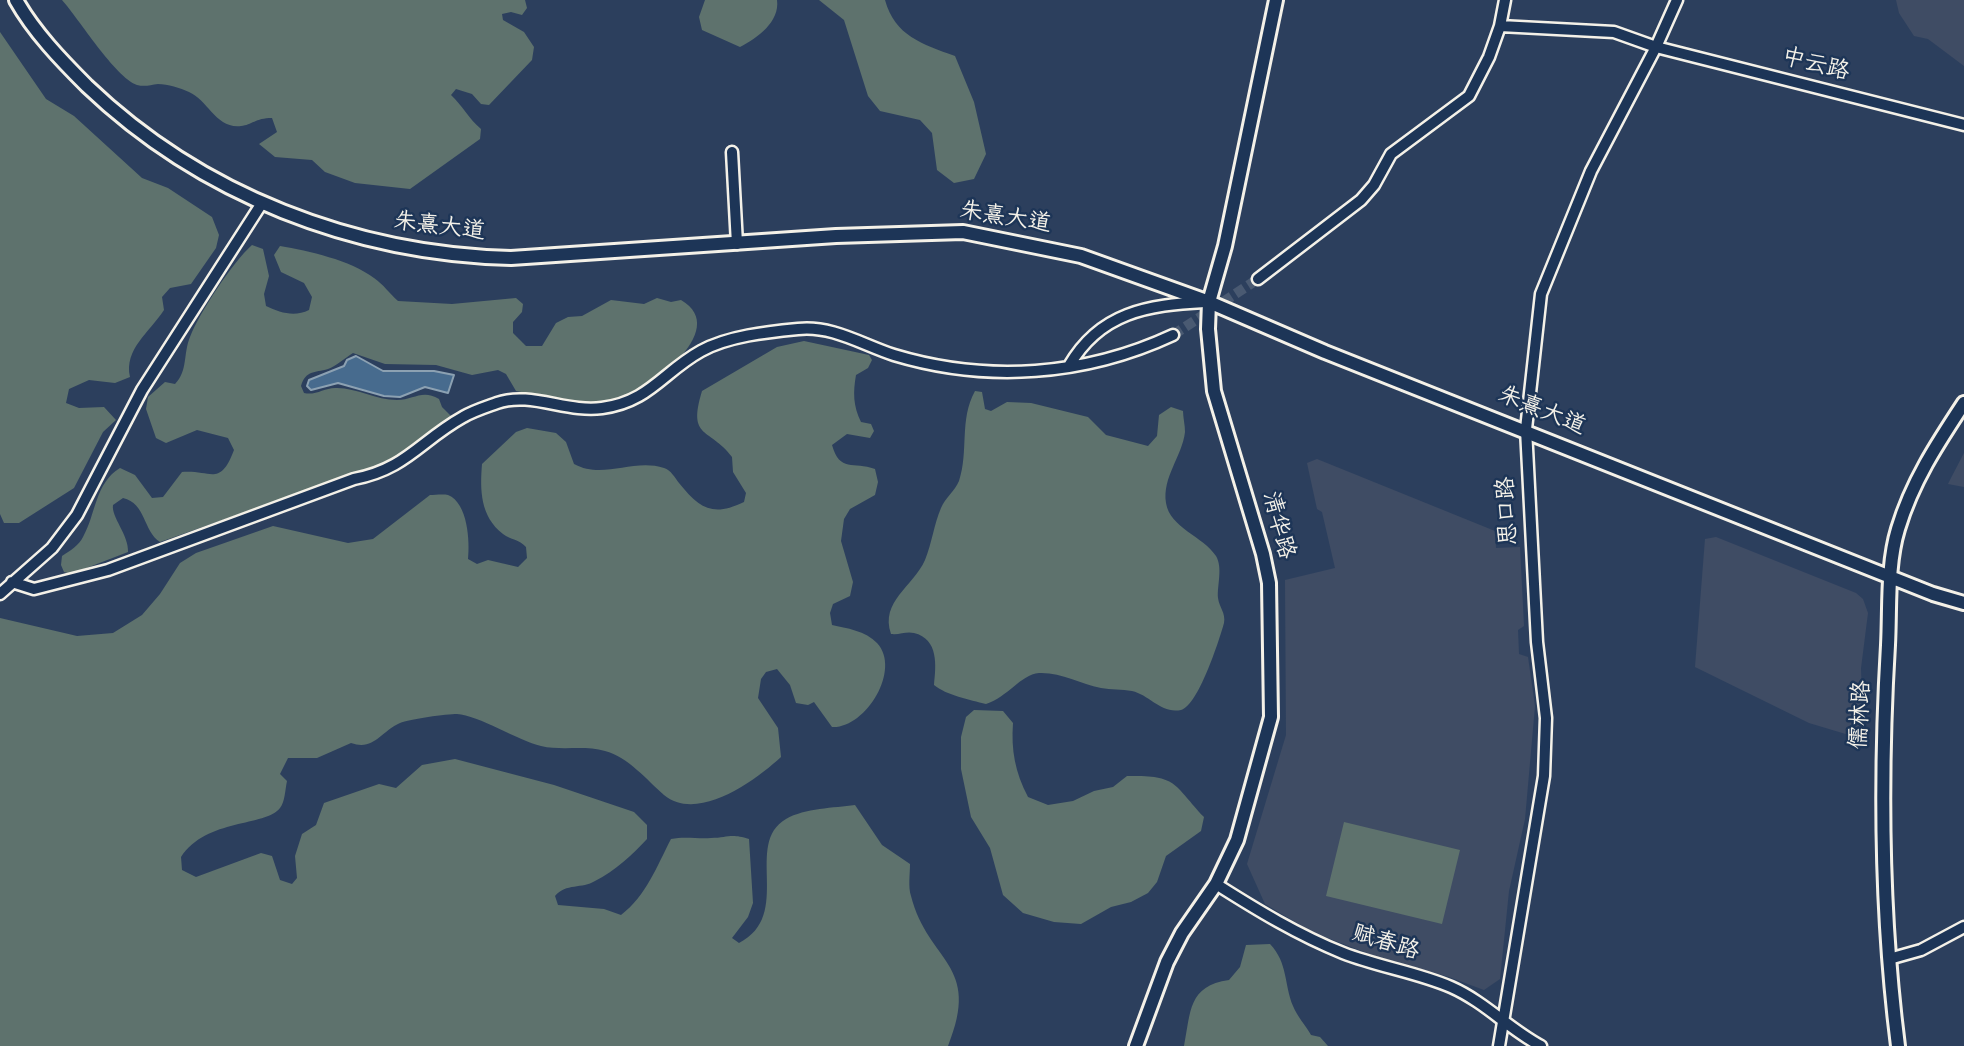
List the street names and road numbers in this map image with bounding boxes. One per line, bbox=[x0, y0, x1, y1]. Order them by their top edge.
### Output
street label: 中云路 bbox=[1778, 45, 1852, 89]
street label: 朱熹大道 bbox=[957, 199, 1053, 241]
street label: 朱熹大道 bbox=[392, 210, 486, 248]
street label: 朱熹大道 bbox=[1493, 383, 1589, 443]
street label: 思口路 bbox=[1494, 476, 1526, 546]
street label: 清华路 bbox=[1254, 489, 1298, 563]
street label: 儒林路 bbox=[1847, 680, 1879, 750]
street label: 赋春路 bbox=[1348, 922, 1422, 968]

